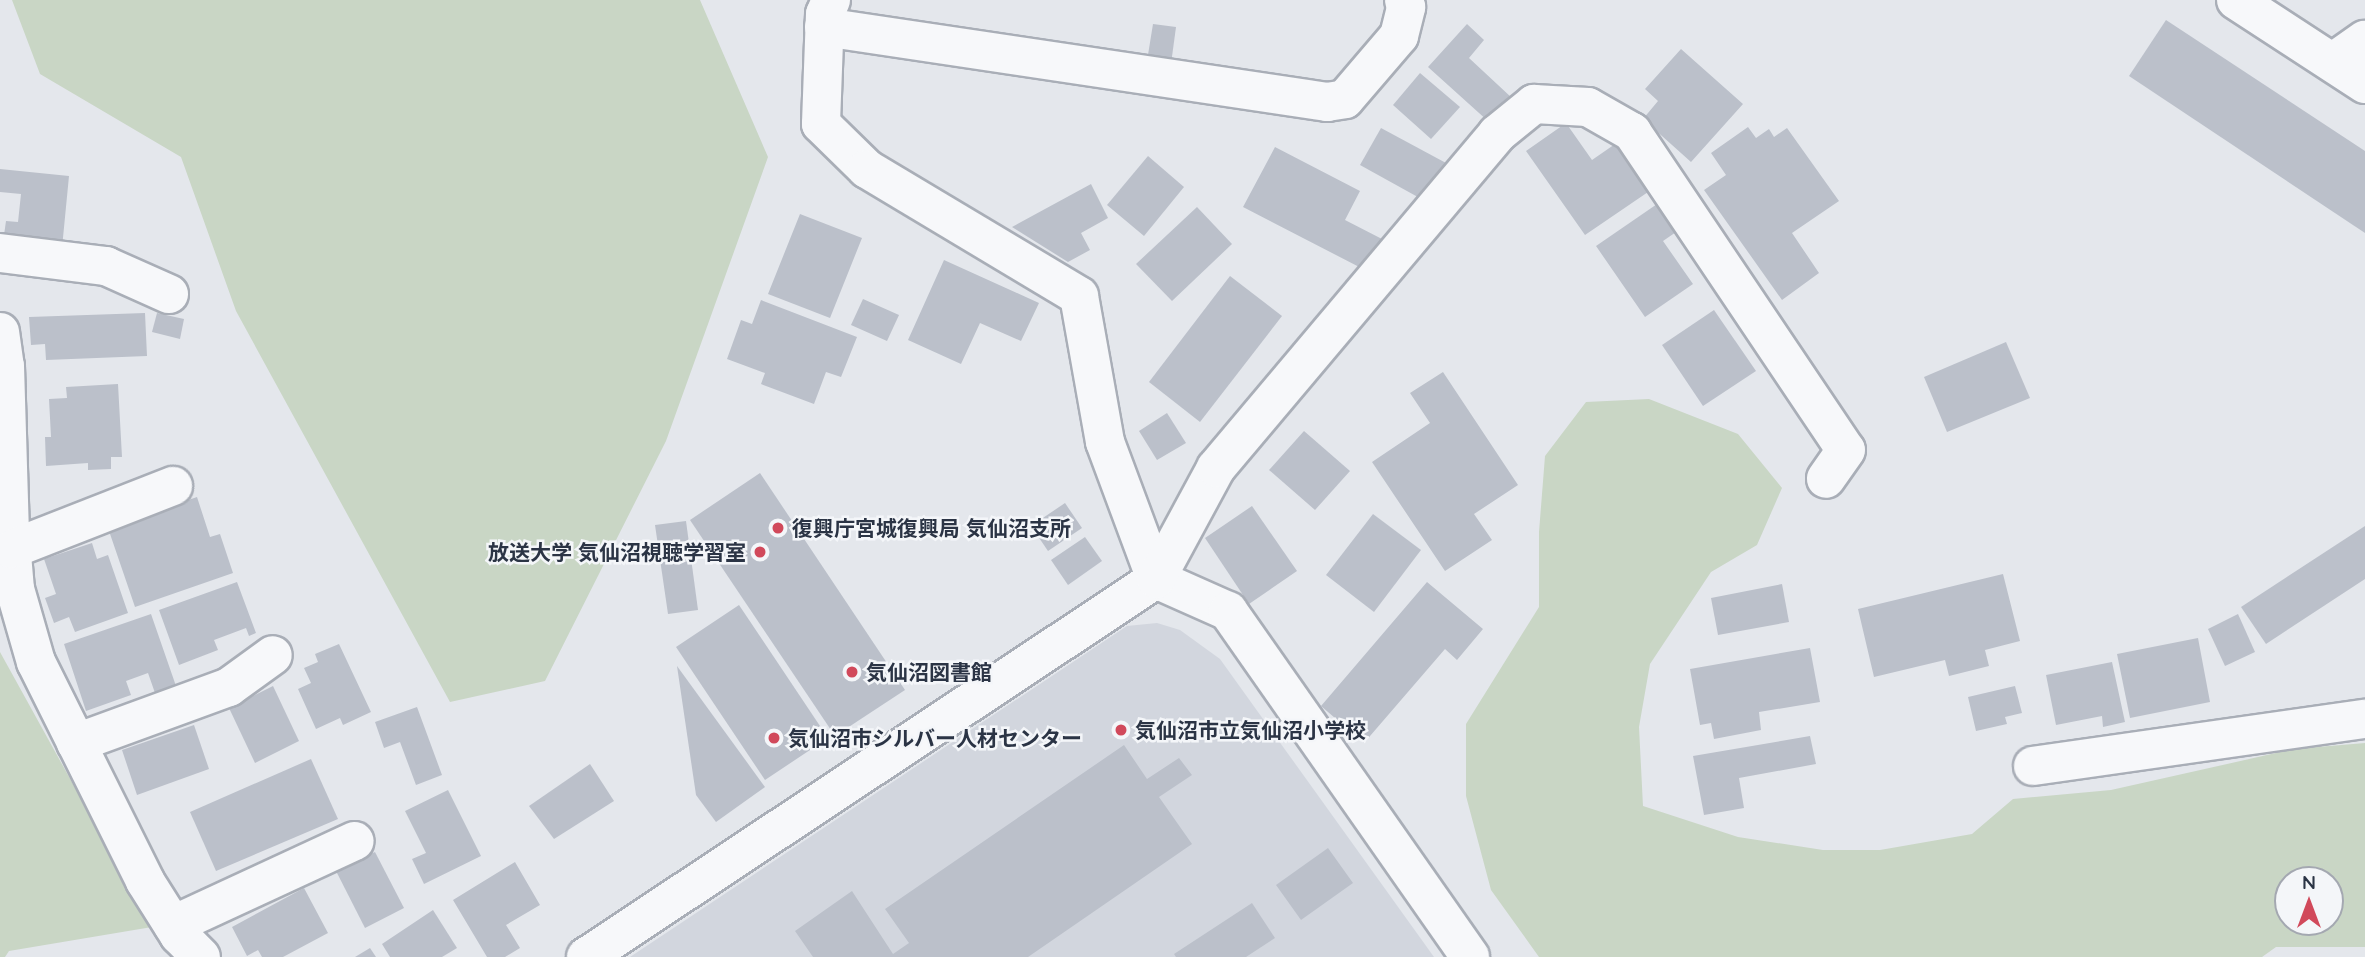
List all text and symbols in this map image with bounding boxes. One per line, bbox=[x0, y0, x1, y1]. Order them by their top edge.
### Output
place label: 復興庁宮城復興局 気仙沼支所 bbox=[792, 515, 1071, 541]
marker: 復興庁宮城復興局 気仙沼支所 bbox=[770, 520, 786, 536]
place label: 放送大学 気仙沼視聴学習室 bbox=[488, 539, 746, 565]
marker: 放送大学 気仙沼視聴学習室 bbox=[752, 544, 768, 560]
place label: 気仙沼図書館 bbox=[866, 659, 992, 685]
marker: 気仙沼図書館 bbox=[844, 664, 860, 680]
place label: 気仙沼市立気仙沼小学校 bbox=[1135, 717, 1366, 743]
marker: 気仙沼市立気仙沼小学校 bbox=[1113, 722, 1129, 738]
place label: 気仙沼市シルバー人材センター bbox=[788, 725, 1082, 751]
marker: 気仙沼市シルバー人材センター bbox=[766, 730, 782, 746]
north arrow bbox=[2274, 866, 2344, 936]
text: N bbox=[2302, 870, 2316, 894]

